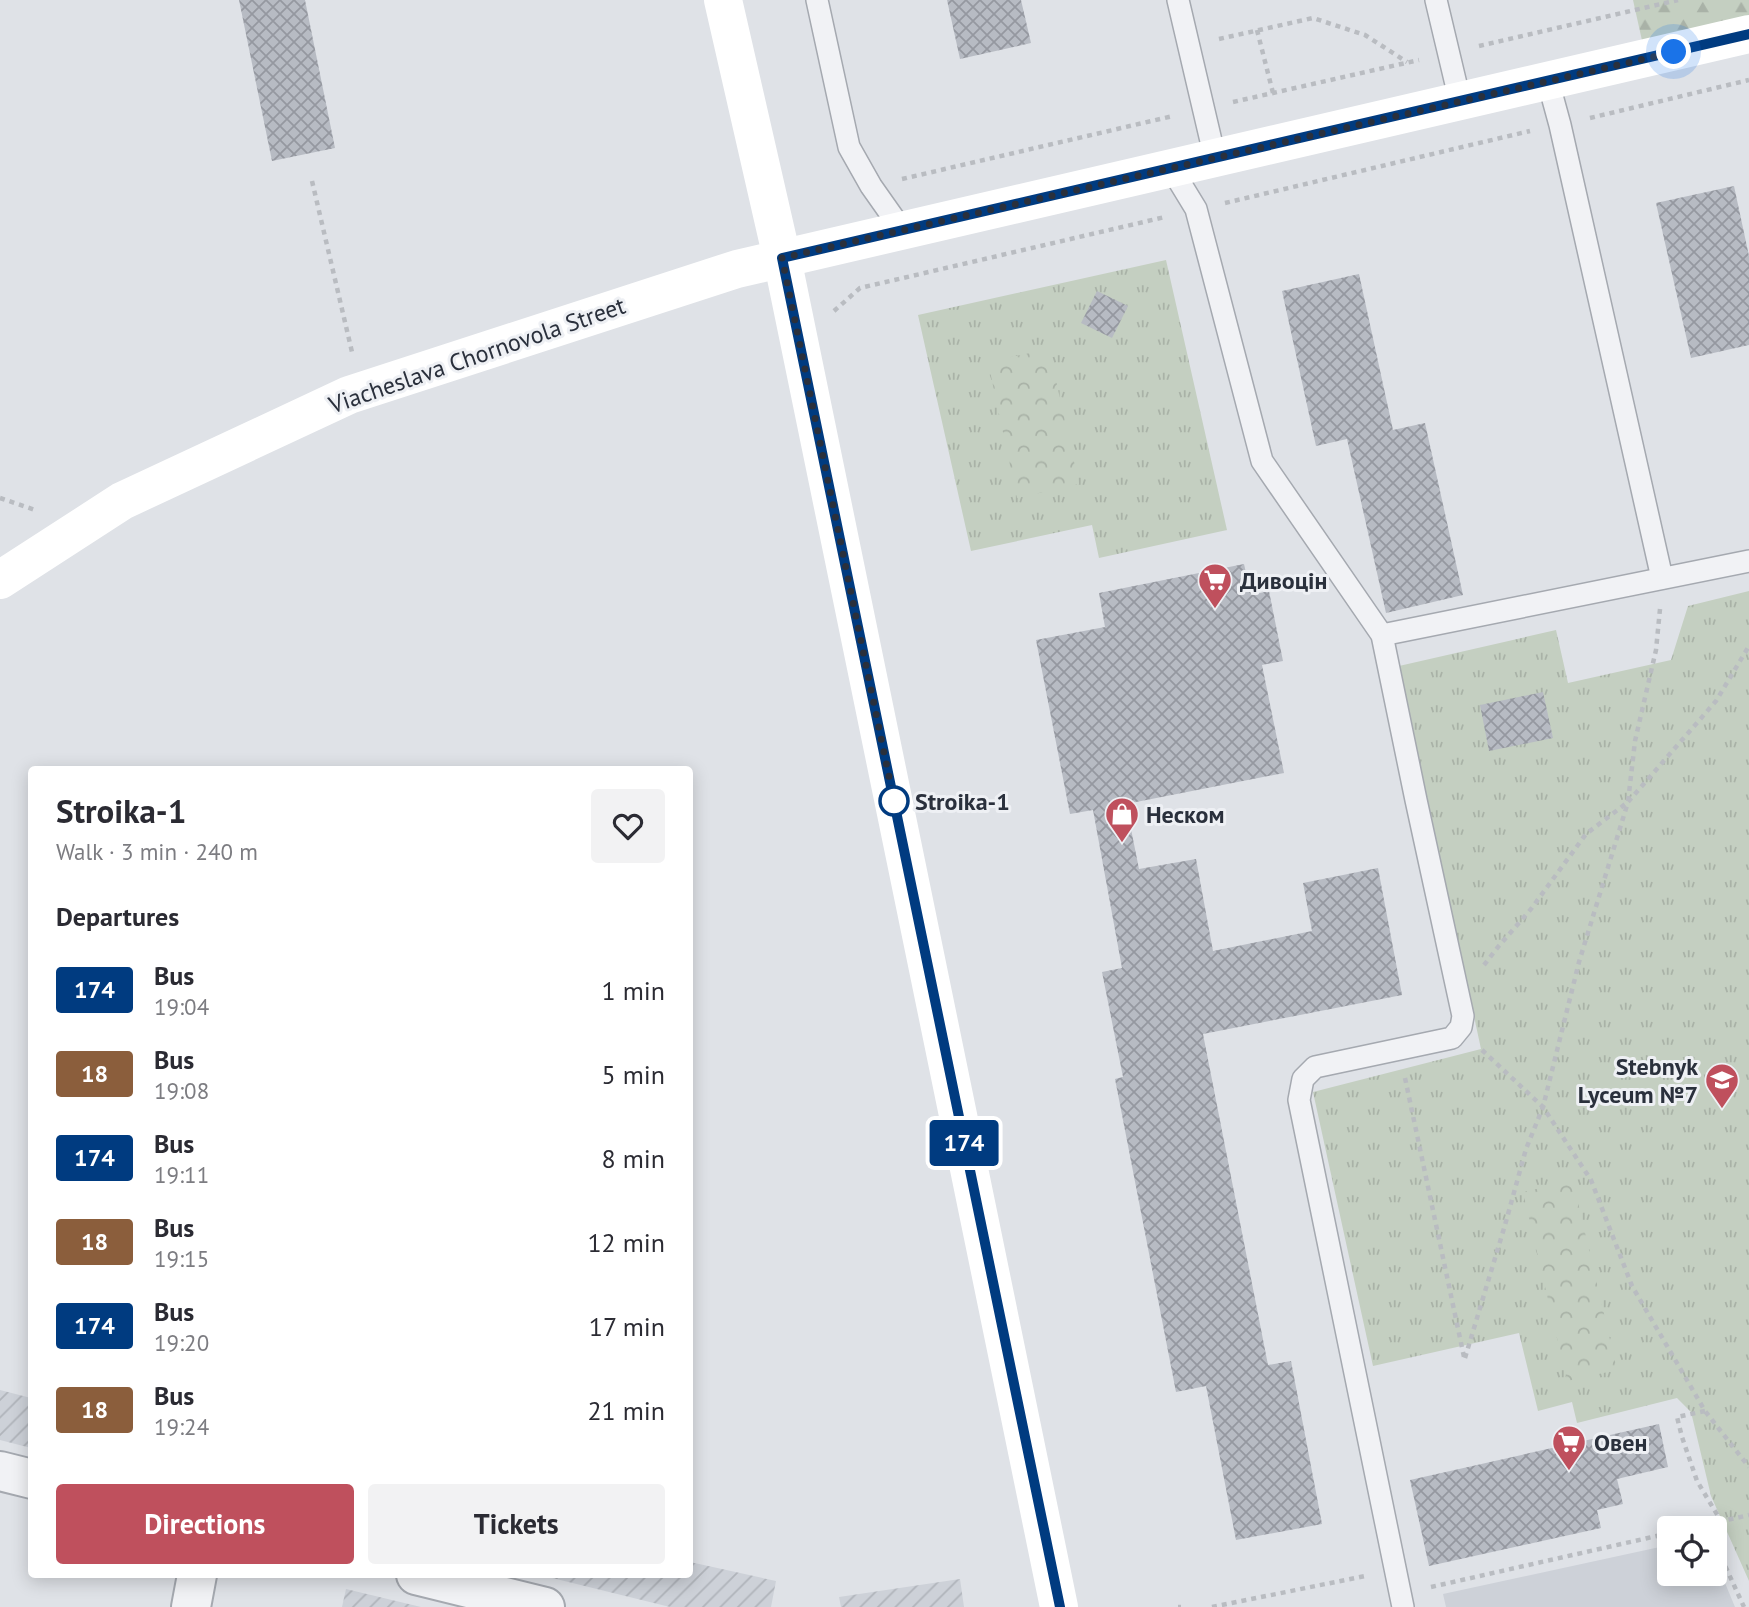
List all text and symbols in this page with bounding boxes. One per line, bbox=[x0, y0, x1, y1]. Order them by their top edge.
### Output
your location bbox=[1656, 34, 1691, 69]
street label: Viacheslava Chornovola Street bbox=[324, 290, 629, 421]
supermarket icon: Дивоцін bbox=[1196, 561, 1234, 610]
place label: Дивоцін bbox=[1240, 565, 1327, 596]
marker: Stroika-1 bbox=[879, 786, 909, 816]
place label: Stroika-1 bbox=[915, 786, 1010, 817]
text: Stroika-1 bbox=[56, 789, 186, 832]
button: heart bbox=[591, 789, 665, 863]
shop icon: Неском bbox=[1103, 795, 1141, 844]
place label: Неском bbox=[1146, 799, 1224, 830]
text: Walk · 3 min · 240 m bbox=[56, 837, 258, 866]
text: Departures bbox=[56, 900, 179, 933]
text: Bus bbox=[154, 959, 194, 992]
text: 174 bbox=[74, 974, 115, 1005]
text: 1 min bbox=[602, 974, 665, 1007]
text: 19:04 bbox=[154, 992, 209, 1021]
text: Bus bbox=[154, 1043, 194, 1076]
place label: Stebnyk Lyceum №7 bbox=[1578, 1051, 1698, 1110]
text: 18 bbox=[81, 1058, 108, 1089]
text: 5 min bbox=[602, 1058, 665, 1091]
school or university icon: Stebnyk Lyceum №7 bbox=[1703, 1061, 1741, 1110]
text: 19:08 bbox=[154, 1076, 209, 1105]
line badge: 174 bbox=[924, 1120, 1004, 1166]
text: Bus bbox=[154, 1127, 194, 1160]
text: 174 bbox=[944, 1127, 984, 1158]
text: 174 bbox=[74, 1142, 115, 1173]
text: 8 min bbox=[602, 1142, 665, 1175]
text: 19:11 bbox=[154, 1160, 209, 1189]
text: Bus bbox=[154, 1211, 194, 1244]
text: 18 bbox=[81, 1226, 108, 1257]
text: 12 min bbox=[587, 1226, 665, 1259]
text: 19:15 bbox=[154, 1244, 209, 1273]
text: Bus bbox=[154, 1295, 194, 1328]
text: 174 bbox=[74, 1310, 115, 1341]
text: 17 min bbox=[589, 1310, 665, 1343]
text: 19:20 bbox=[154, 1328, 209, 1357]
text: Bus bbox=[154, 1379, 194, 1412]
text: 18 bbox=[81, 1394, 108, 1425]
text: 21 min bbox=[587, 1394, 665, 1427]
text: 19:24 bbox=[154, 1412, 209, 1441]
supermarket icon: Овен bbox=[1550, 1423, 1588, 1472]
place label: Овен bbox=[1594, 1427, 1647, 1458]
button: Directions bbox=[56, 1484, 354, 1564]
button: Tickets bbox=[368, 1484, 665, 1564]
map controls bbox=[1657, 1516, 1727, 1586]
button: locate bbox=[1657, 1516, 1727, 1586]

